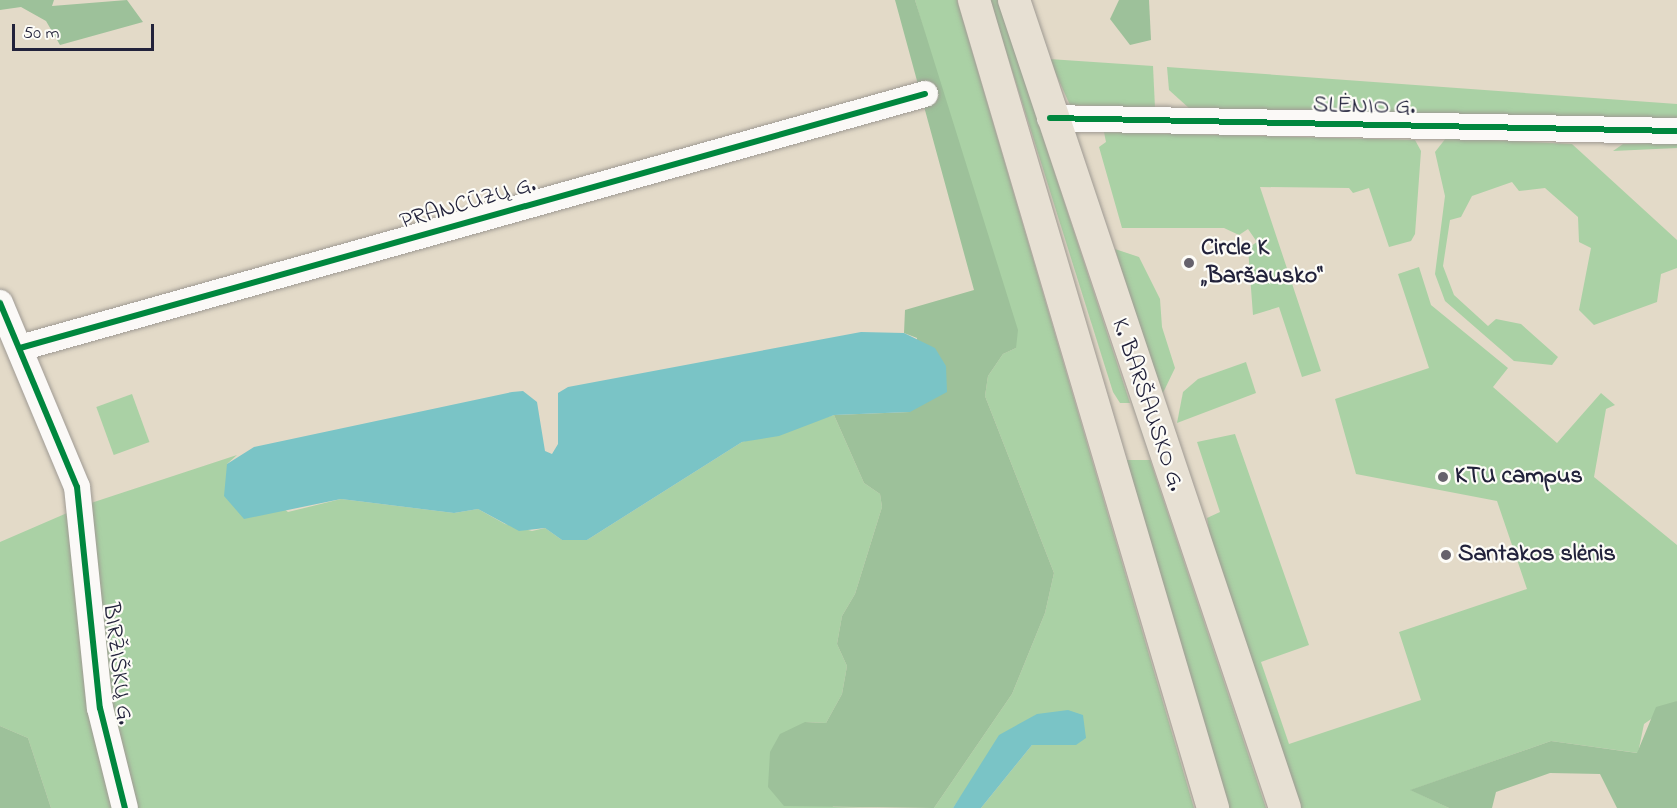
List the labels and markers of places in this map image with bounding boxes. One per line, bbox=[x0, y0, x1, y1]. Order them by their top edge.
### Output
place label: Circle K „Baršausko“ bbox=[1201, 235, 1323, 291]
marker: Circle K „Baršausko“ bbox=[1182, 256, 1196, 270]
place label: KTU campus bbox=[1455, 463, 1583, 491]
marker: KTU campus bbox=[1436, 470, 1450, 484]
place label: Santakos slėnis bbox=[1458, 541, 1616, 569]
marker: Santakos slėnis bbox=[1439, 548, 1453, 562]

